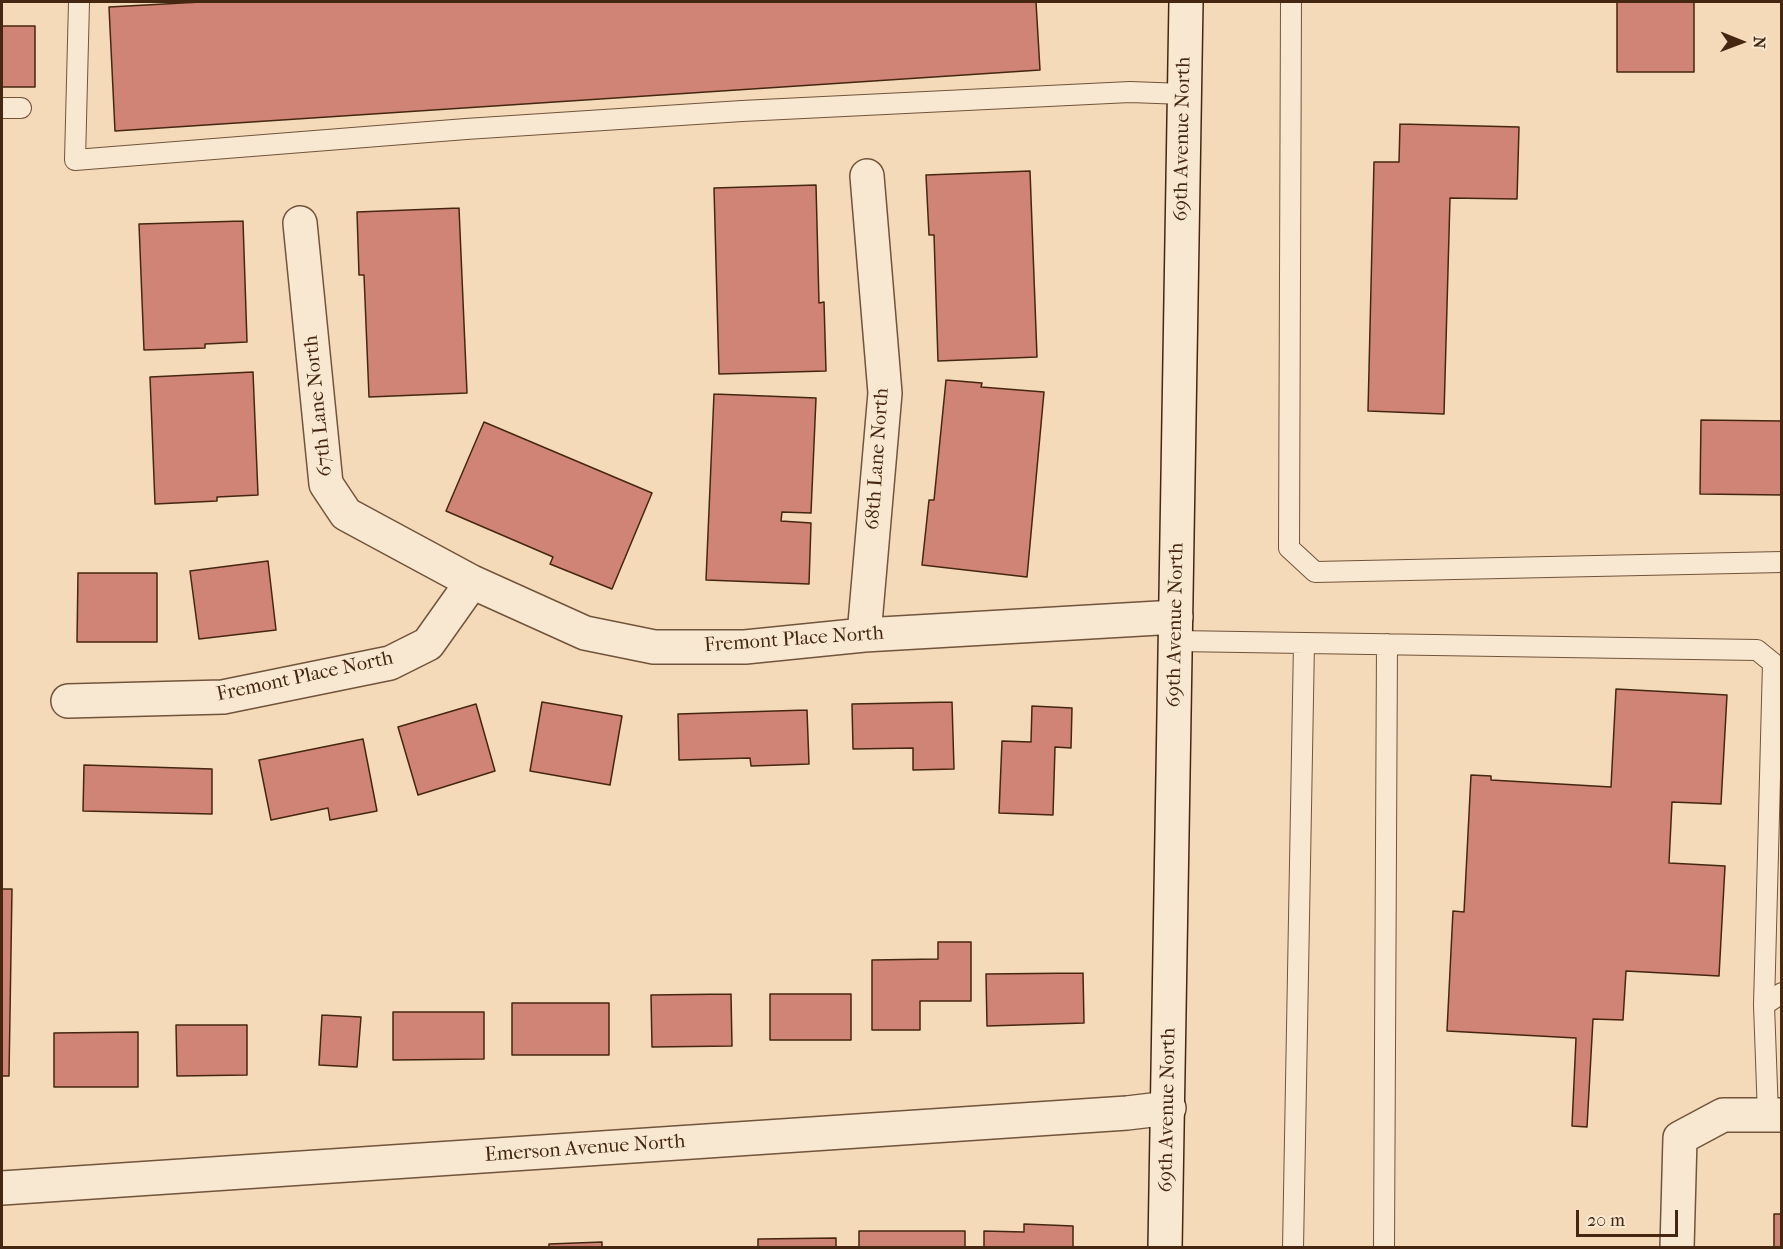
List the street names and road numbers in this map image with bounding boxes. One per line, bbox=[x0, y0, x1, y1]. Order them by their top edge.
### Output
street label: 69th Avenue North bbox=[1170, 56, 1196, 222]
street label: 67th Lane North bbox=[300, 334, 338, 478]
street label: 68th Lane North bbox=[861, 387, 895, 531]
street label: 69th Avenue North bbox=[1163, 542, 1189, 708]
street label: Fremont Place North bbox=[703, 622, 885, 658]
street label: Fremont Place North bbox=[214, 647, 396, 707]
street label: 69th Avenue North bbox=[1155, 1027, 1181, 1193]
street label: Emerson Avenue North bbox=[484, 1130, 686, 1168]

